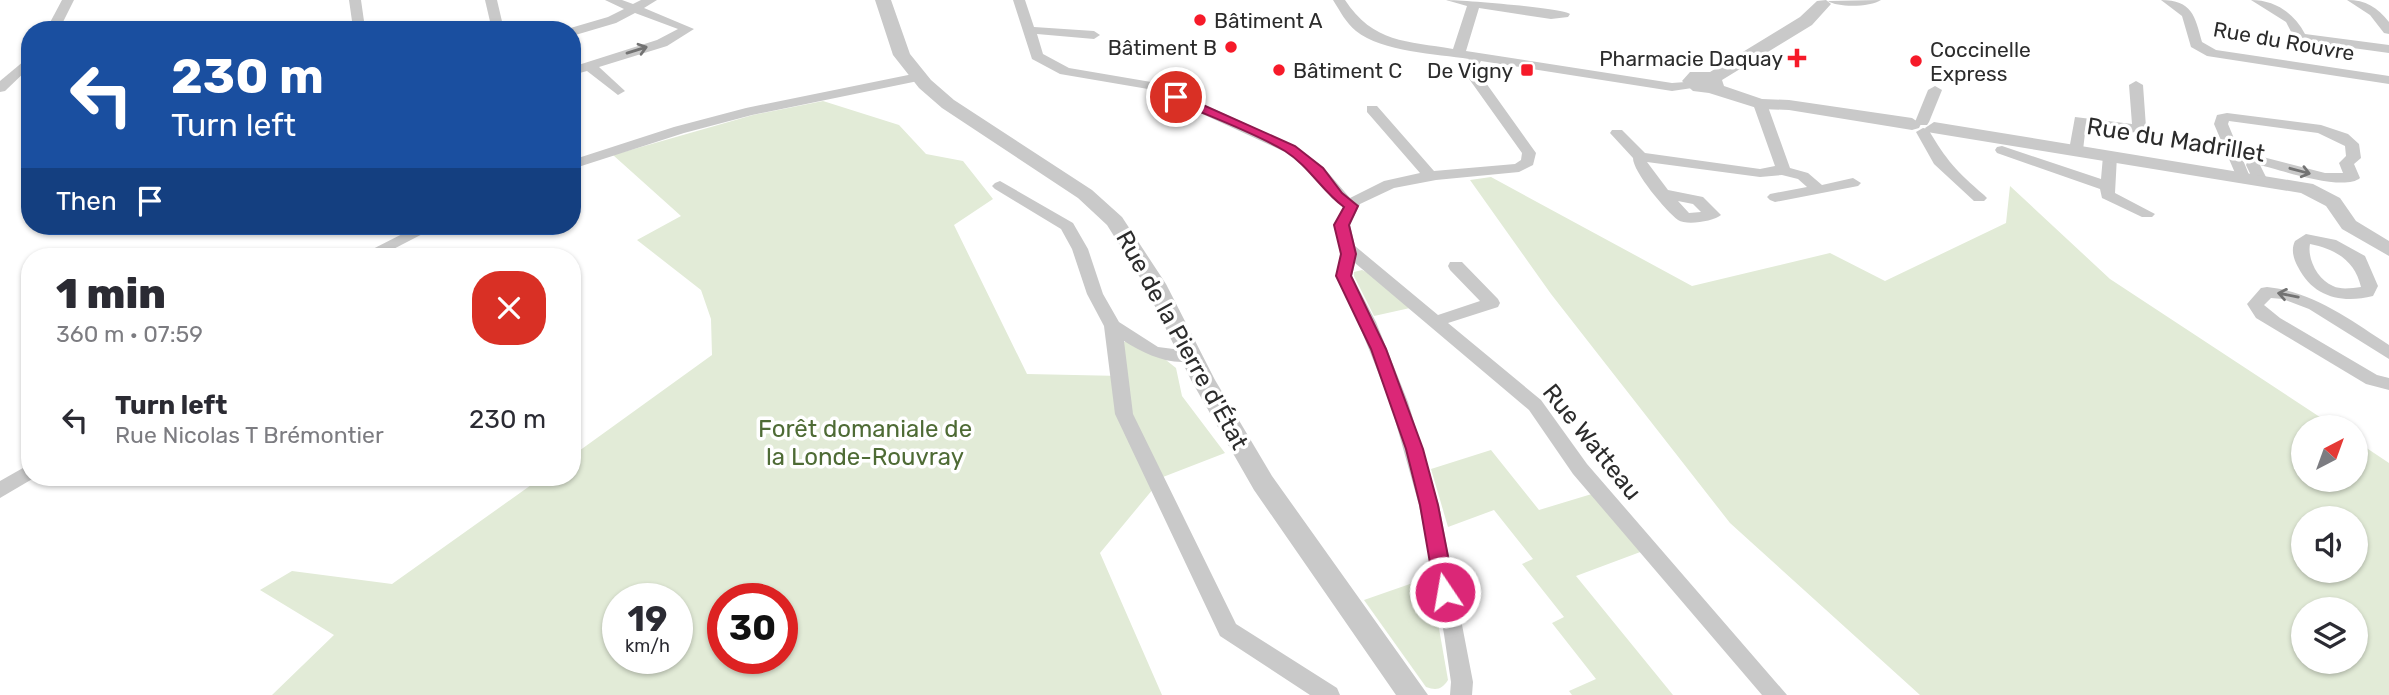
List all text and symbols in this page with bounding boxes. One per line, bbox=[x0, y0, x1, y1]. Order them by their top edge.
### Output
place label: Bâtiment A bbox=[1214, 8, 1323, 33]
marker: Bâtiment A bbox=[1192, 12, 1208, 28]
street label: Rue du Rouvre bbox=[2211, 16, 2357, 66]
place label: Bâtiment B bbox=[1108, 35, 1217, 60]
place label: Coccinelle Express bbox=[1930, 37, 2031, 86]
marker: Bâtiment B bbox=[1223, 39, 1239, 55]
one-way arrow bbox=[626, 43, 648, 56]
place label: Pharmacie Daquay bbox=[1599, 46, 1783, 71]
text: 230 m bbox=[171, 47, 324, 105]
icon: left bbox=[56, 49, 147, 140]
marker: Pharmacie Daquay bbox=[1789, 50, 1805, 66]
marker: Coccinelle Express bbox=[1908, 53, 1924, 69]
place label: Bâtiment C bbox=[1293, 58, 1402, 83]
place label: De Vigny bbox=[1427, 58, 1513, 83]
marker: Bâtiment C bbox=[1271, 62, 1287, 78]
marker: De Vigny bbox=[1519, 62, 1535, 78]
pin bbox=[1146, 67, 1206, 127]
icon: arrive bbox=[1157, 78, 1195, 116]
text: Turn left bbox=[171, 106, 296, 144]
street label: Rue du Madrillet bbox=[2085, 112, 2267, 168]
one-way arrow bbox=[2288, 165, 2311, 178]
icon: arrive bbox=[131, 182, 169, 220]
text: Then bbox=[56, 186, 117, 217]
street label: Rue de la Pierre d'État bbox=[1110, 226, 1254, 454]
text: 1 min bbox=[56, 269, 166, 319]
button: close bbox=[472, 271, 546, 345]
one-way arrow bbox=[2277, 288, 2300, 302]
text: 360 m · 07:59 bbox=[56, 320, 203, 348]
street label: Rue Watteau bbox=[1537, 378, 1647, 506]
text: Turn left bbox=[115, 390, 227, 421]
icon: left bbox=[56, 401, 94, 439]
text: 230 m bbox=[469, 404, 546, 435]
park label: Forêt domaniale de la Londe-Rouvray bbox=[758, 415, 972, 471]
north arrow bbox=[2291, 415, 2368, 492]
map controls bbox=[2291, 415, 2368, 674]
text: Rue Nicolas T Brémontier bbox=[115, 421, 384, 449]
button: sound bbox=[2291, 506, 2368, 583]
position arrow bbox=[1408, 555, 1482, 629]
speed limit sign: 30 bbox=[707, 583, 798, 674]
button: layers bbox=[2291, 597, 2368, 674]
text: 19 bbox=[628, 598, 667, 640]
text: km/h bbox=[625, 635, 670, 657]

